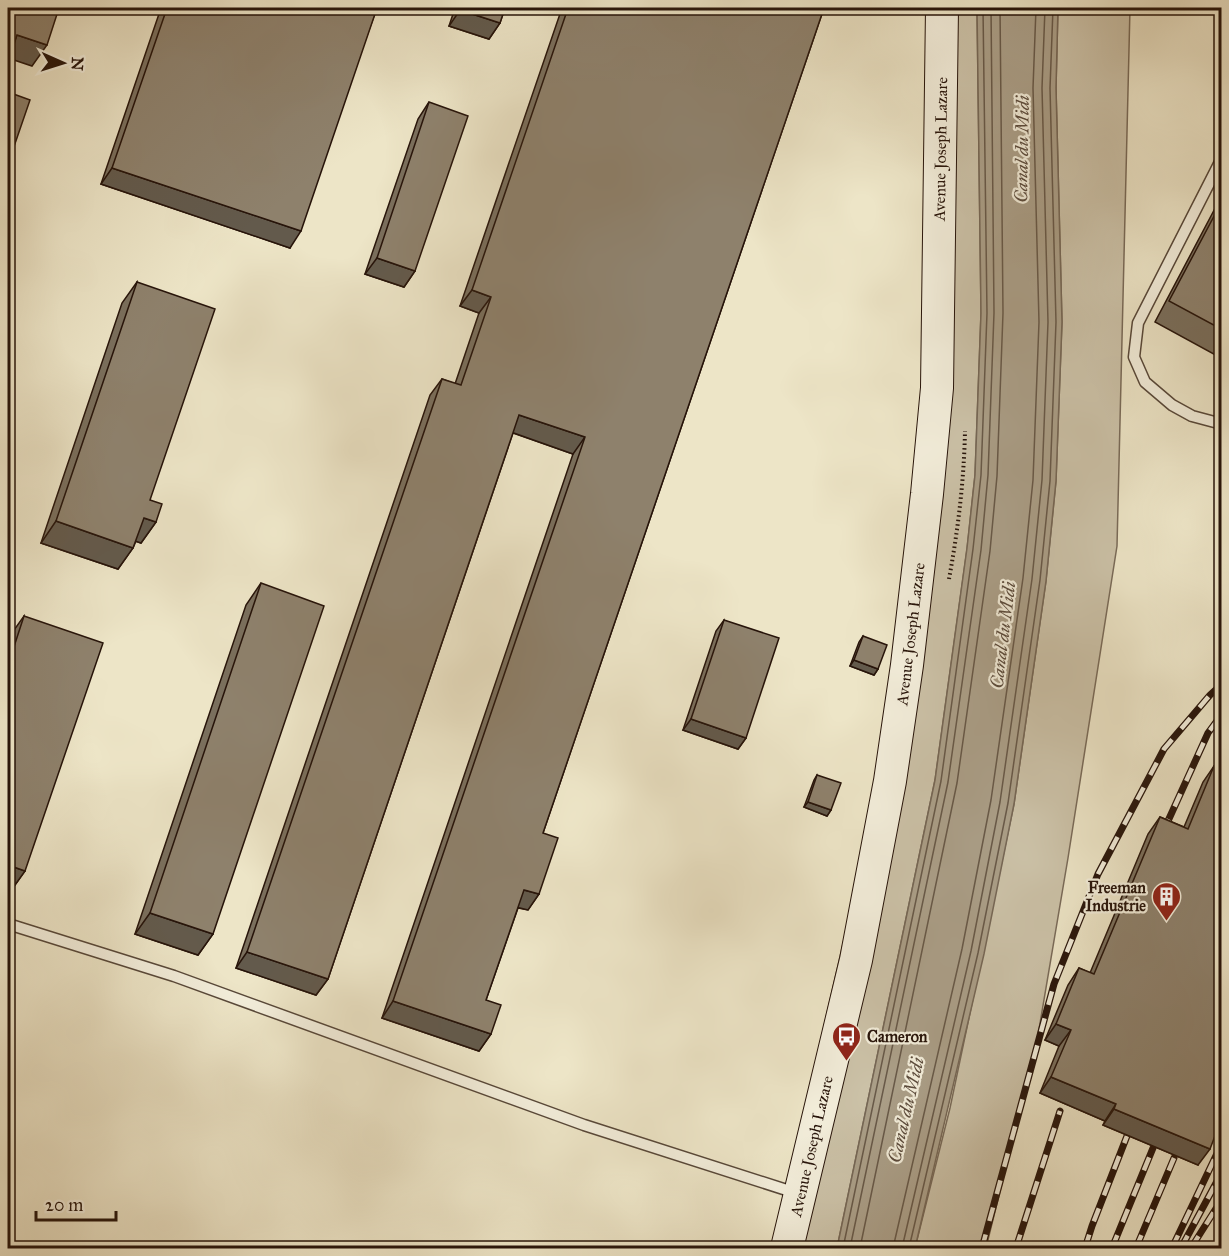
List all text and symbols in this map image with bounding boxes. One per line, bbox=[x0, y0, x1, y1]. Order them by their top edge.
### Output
north arrow bbox=[33, 33, 93, 93]
text: N bbox=[68, 56, 87, 71]
street label: Avenue Joseph Lazare bbox=[930, 77, 952, 222]
water label: Canal du Midi bbox=[1010, 95, 1034, 203]
street label: Avenue Joseph Lazare bbox=[892, 561, 930, 708]
water label: Canal du Midi bbox=[986, 580, 1020, 690]
place label: Freeman Industrie bbox=[1085, 878, 1146, 915]
building icon: Freeman Industrie bbox=[1151, 880, 1183, 922]
bus stop icon: Cameron bbox=[830, 1020, 862, 1062]
place label: Cameron bbox=[867, 1027, 928, 1046]
water label: Canal du Midi bbox=[883, 1055, 929, 1165]
street label: Avenue Joseph Lazare bbox=[786, 1074, 838, 1220]
scale bar bbox=[36, 1184, 116, 1222]
text: 20 m bbox=[45, 1194, 83, 1216]

